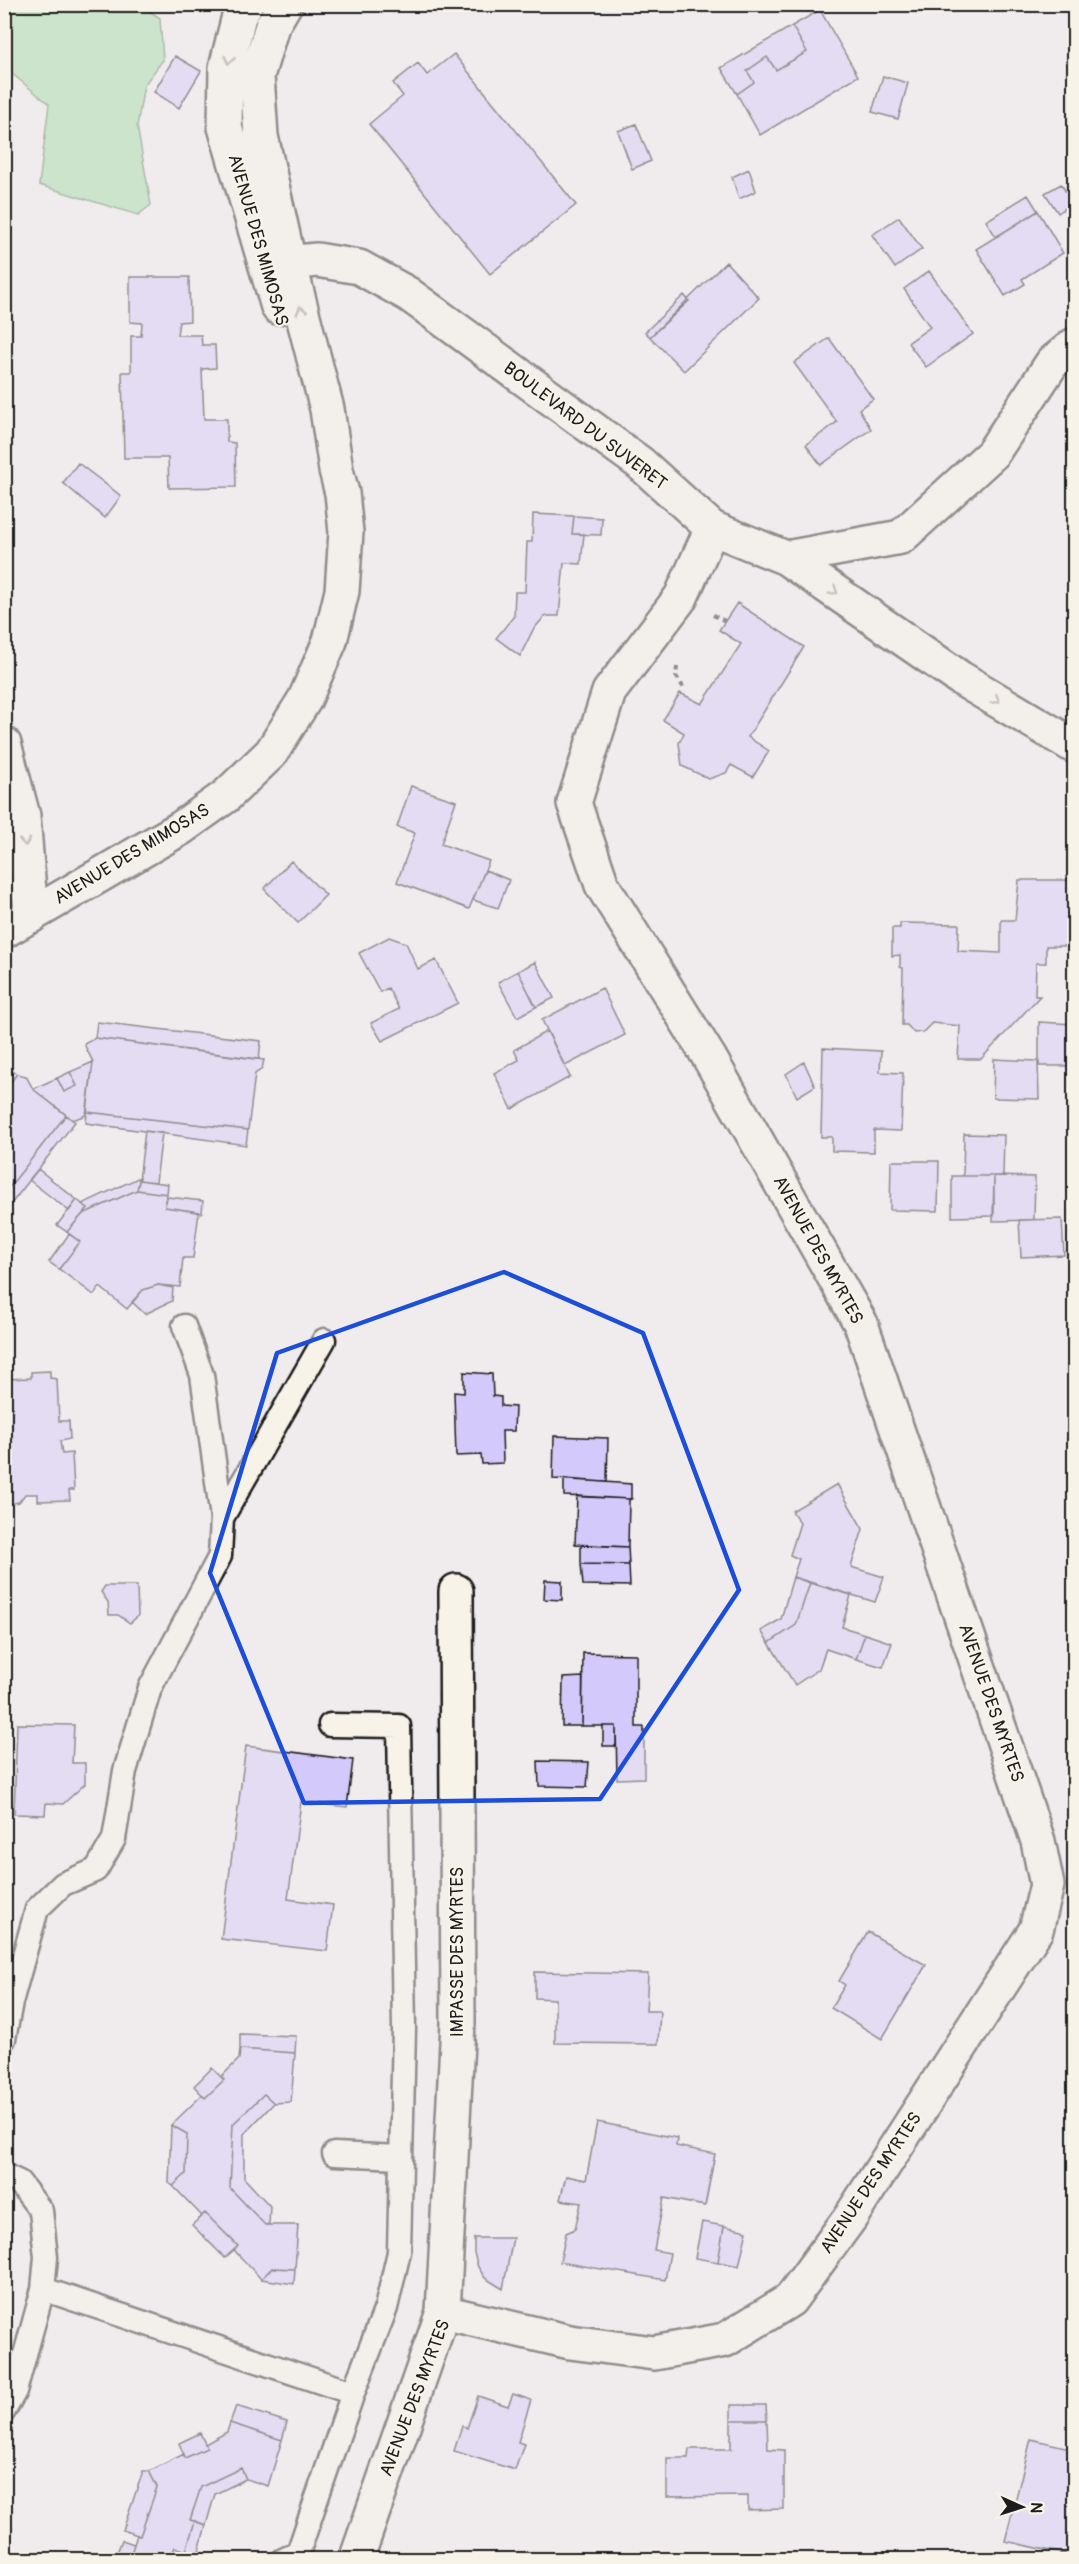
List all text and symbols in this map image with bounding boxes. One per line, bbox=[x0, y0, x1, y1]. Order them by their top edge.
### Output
one-way arrow bbox=[223, 55, 236, 65]
street label: AVENUE DES MIMOSAS bbox=[223, 152, 293, 328]
one-way arrow bbox=[296, 305, 309, 315]
street label: BOULEVARD DU SUVERET bbox=[499, 357, 671, 495]
one-way arrow bbox=[828, 584, 839, 595]
one-way arrow bbox=[990, 693, 1000, 704]
street label: AVENUE DES MIMOSAS bbox=[50, 798, 214, 910]
one-way arrow bbox=[18, 837, 31, 846]
street label: AVENUE DES MYRTES bbox=[768, 1172, 868, 1328]
street label: AVENUE DES MYRTES bbox=[953, 1621, 1029, 1785]
street label: IMPASSE DES MYRTES bbox=[446, 1867, 469, 2037]
street label: AVENUE DES MYRTES bbox=[815, 2108, 927, 2258]
street label: AVENUE DES MYRTES bbox=[375, 2316, 455, 2480]
north arrow bbox=[992, 2477, 1052, 2537]
text: N bbox=[1026, 2502, 1046, 2514]

